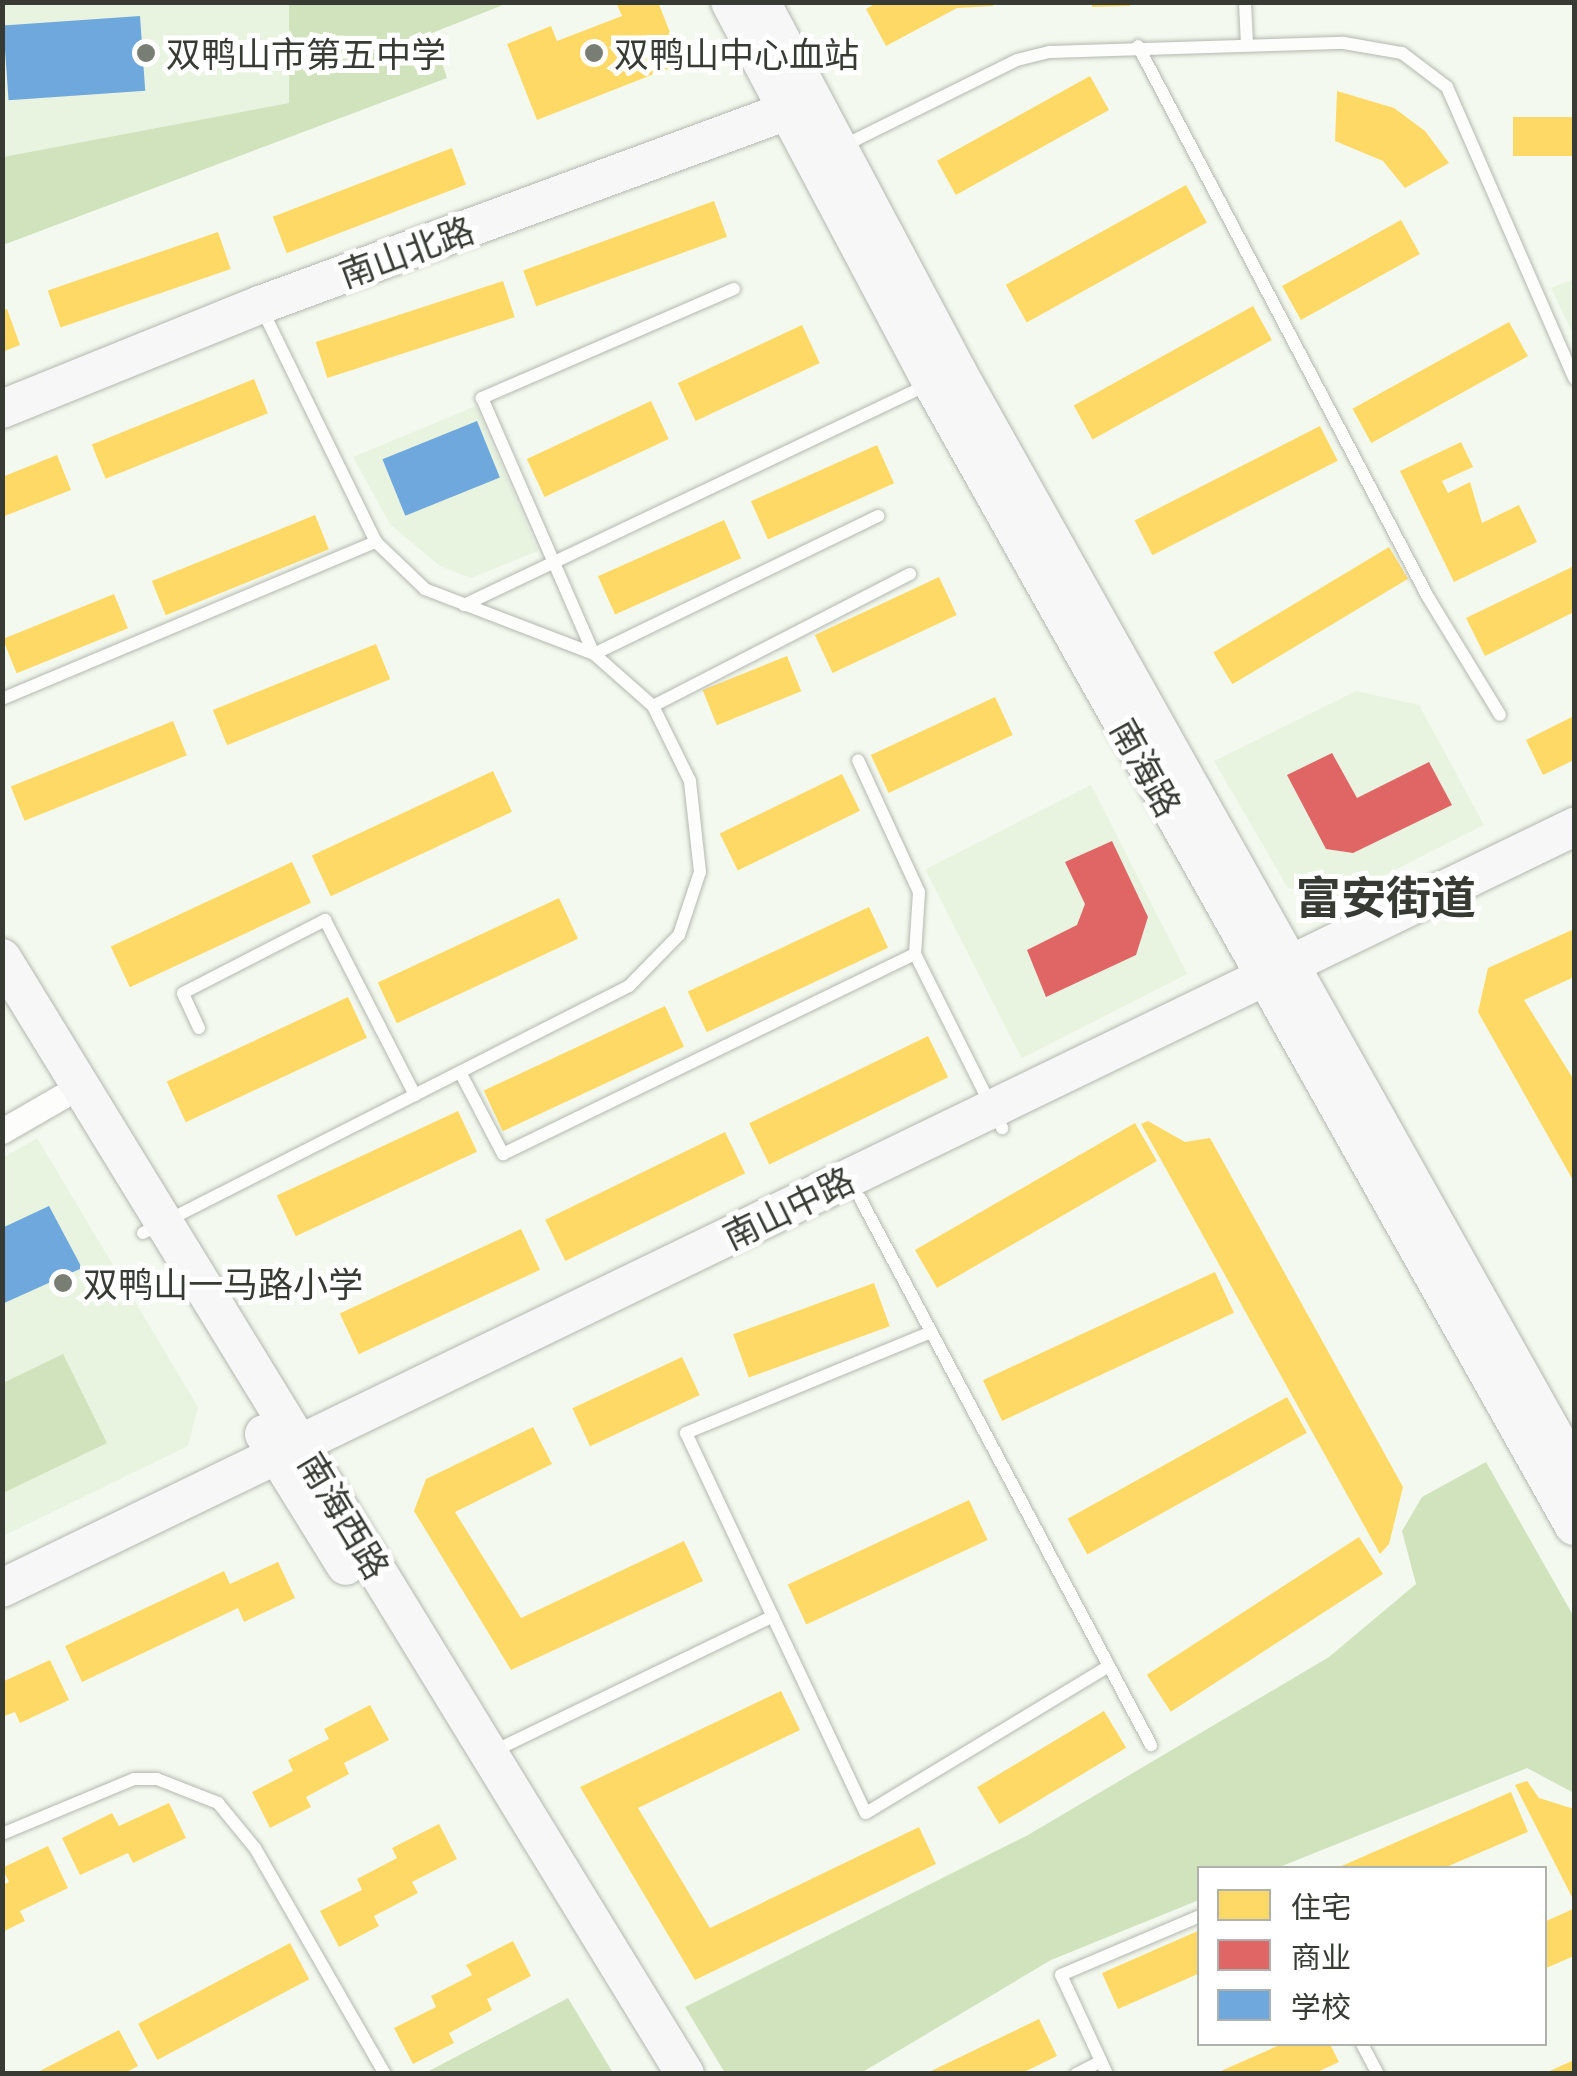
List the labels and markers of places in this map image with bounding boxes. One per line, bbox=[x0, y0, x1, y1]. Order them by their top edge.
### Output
place label: 双鸭山市第五中学 bbox=[166, 32, 446, 74]
place label: 双鸭山中心血站 bbox=[614, 32, 859, 74]
marker: 双鸭山市第五中学 bbox=[135, 42, 157, 64]
marker: 双鸭山中心血站 bbox=[583, 42, 605, 64]
place label: 双鸭山一马路小学 bbox=[83, 1262, 363, 1304]
marker: 双鸭山一马路小学 bbox=[52, 1272, 74, 1294]

